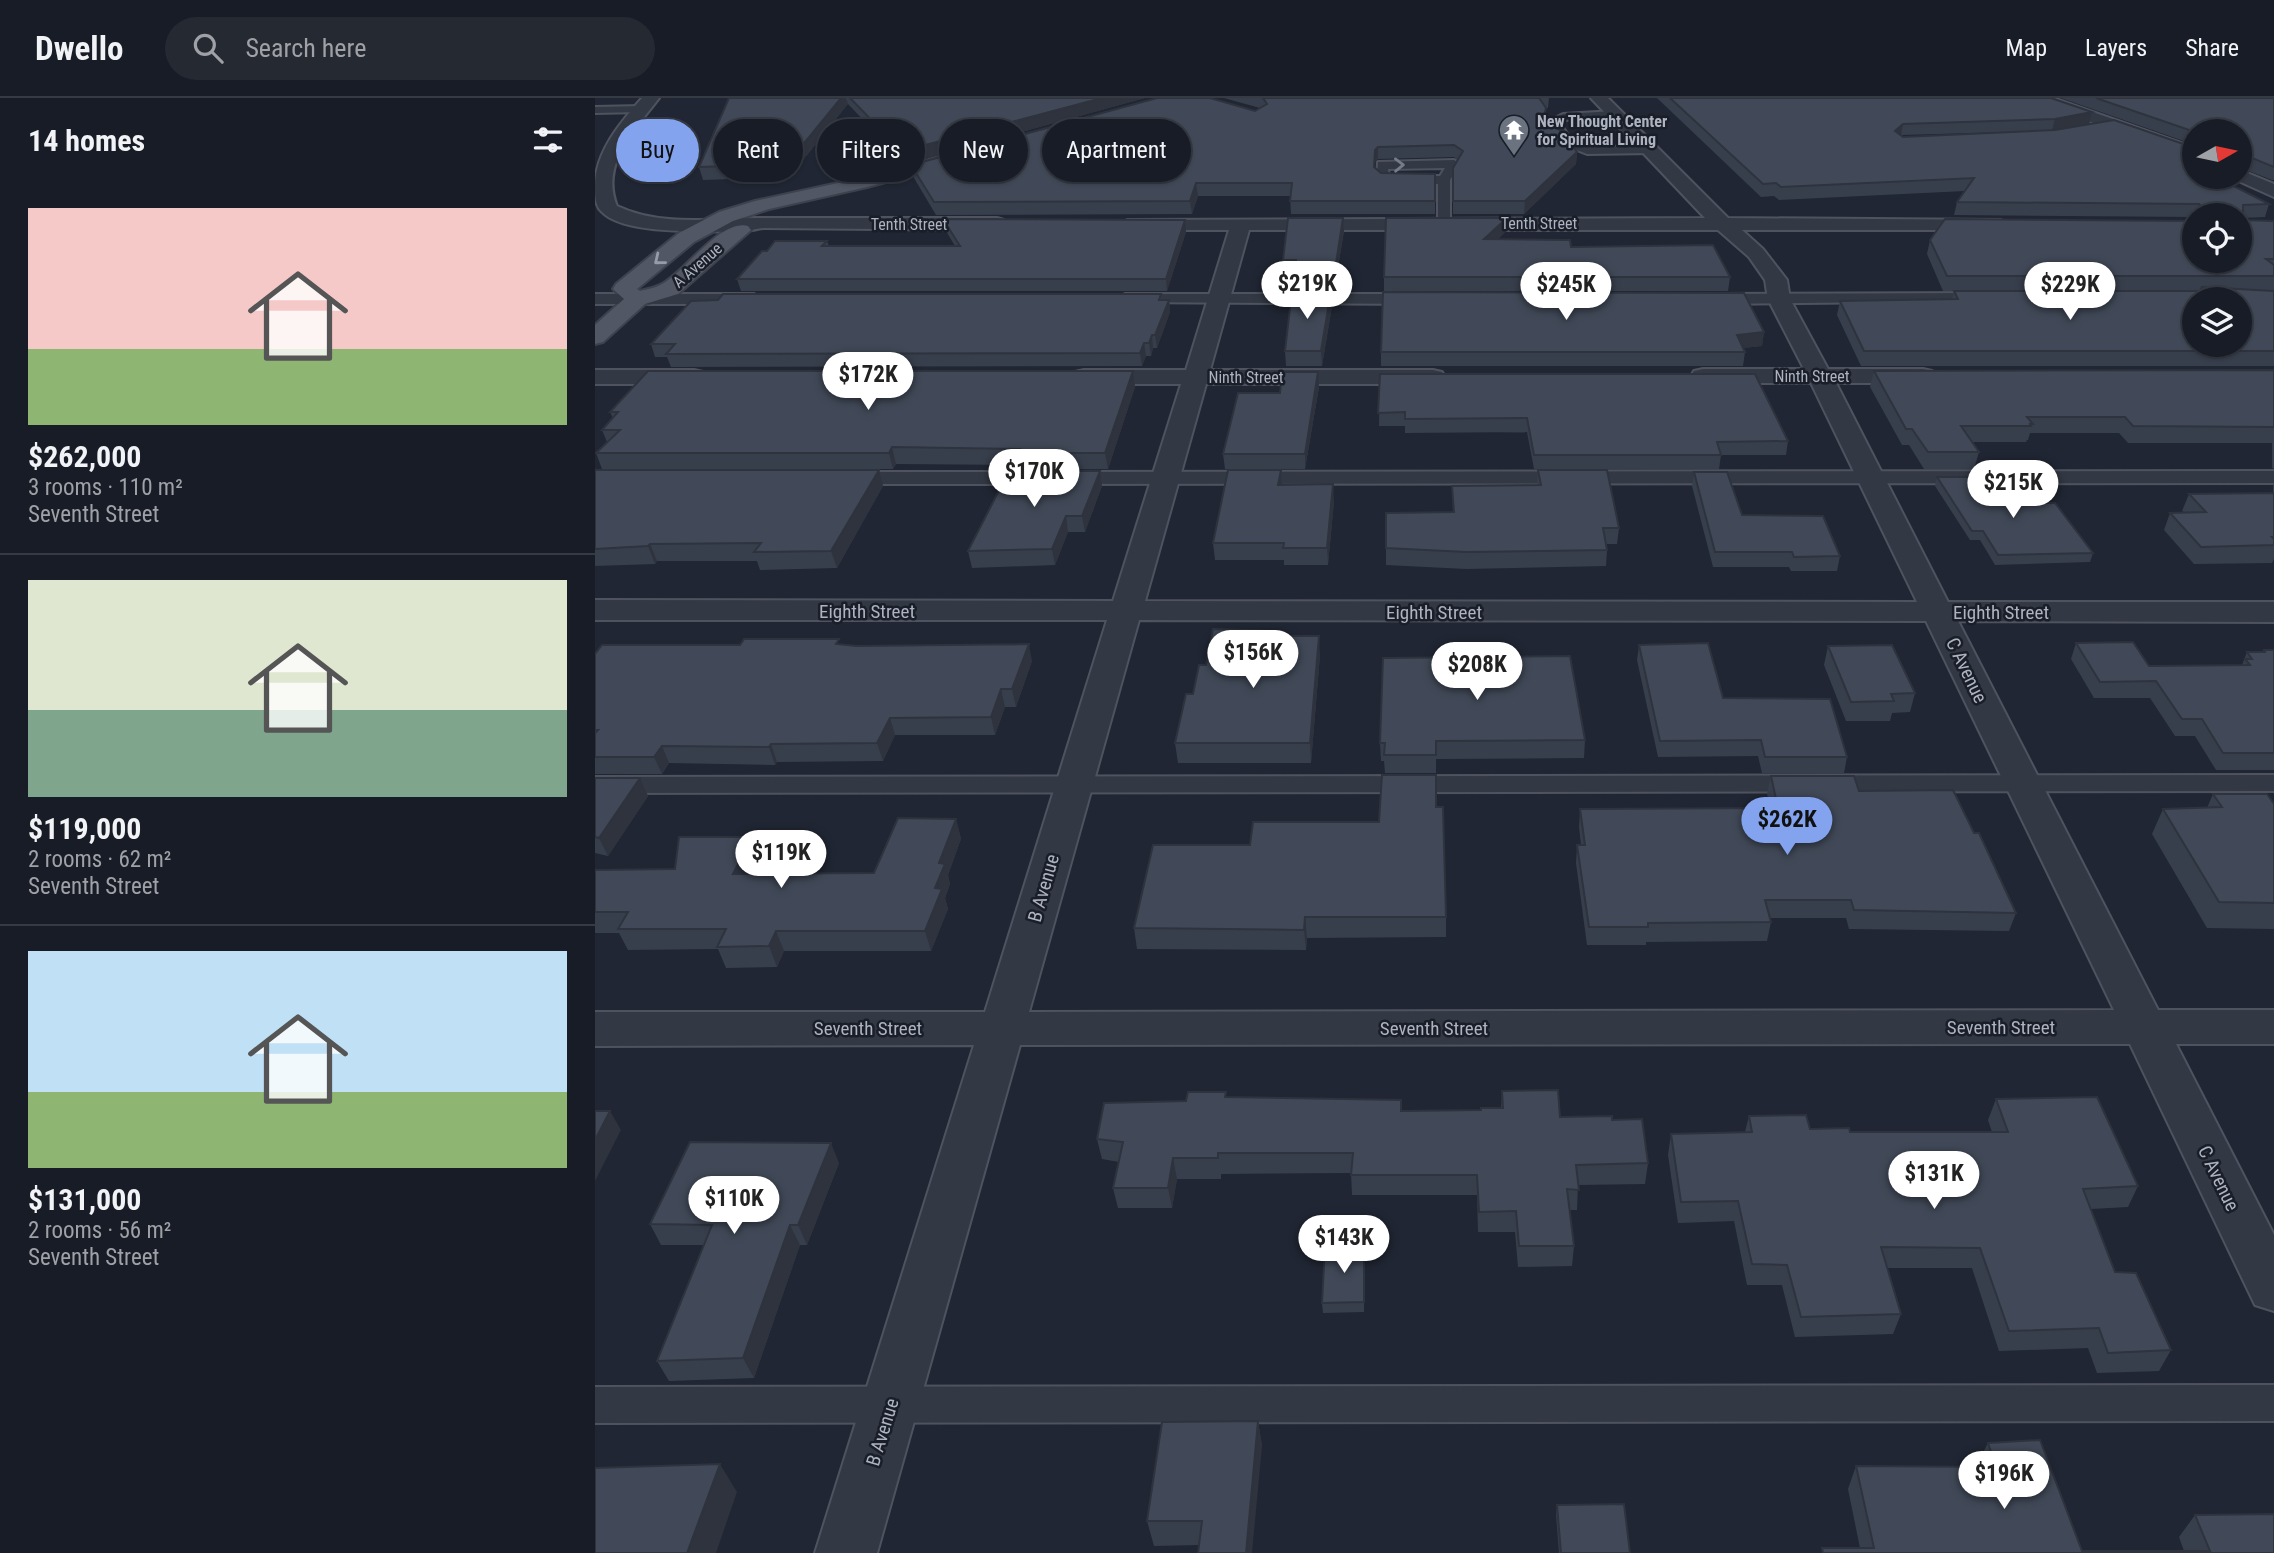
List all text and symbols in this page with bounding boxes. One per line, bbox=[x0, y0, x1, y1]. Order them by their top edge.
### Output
search box bbox=[165, 17, 655, 80]
text: Dwello bbox=[35, 29, 123, 68]
icon: search bbox=[189, 29, 227, 67]
text: Search here bbox=[245, 33, 366, 63]
text: Map bbox=[2006, 34, 2047, 62]
text: Layers bbox=[2085, 34, 2147, 62]
text: Share bbox=[2185, 34, 2239, 62]
place label: New Thought Center for Spiritual Living bbox=[1537, 112, 1667, 149]
temple icon: New Thought Center for Spiritual Living bbox=[1497, 113, 1531, 157]
chip: Buy bbox=[616, 119, 699, 182]
chip: Rent bbox=[713, 119, 803, 182]
chip: Filters bbox=[817, 119, 925, 182]
chip: New bbox=[939, 119, 1028, 182]
chip: Apartment bbox=[1042, 119, 1191, 182]
north arrow bbox=[2182, 119, 2252, 189]
map controls bbox=[2182, 119, 2252, 357]
icon: filters bbox=[529, 121, 567, 159]
text: 14 homes bbox=[28, 123, 145, 158]
one-way arrow bbox=[1395, 157, 1405, 173]
button: locate bbox=[2182, 203, 2252, 273]
street label: Tenth Street bbox=[1501, 214, 1577, 233]
street label: Tenth Street bbox=[871, 215, 947, 234]
street label: A Avenue bbox=[669, 239, 726, 292]
one-way arrow bbox=[654, 251, 666, 264]
icon: home bbox=[235, 253, 361, 379]
pin: $219K bbox=[1258, 262, 1356, 321]
pin: $245K bbox=[1517, 262, 1615, 322]
pin: $229K bbox=[2021, 262, 2119, 322]
text: $219K bbox=[1277, 270, 1337, 297]
text: $245K bbox=[1536, 271, 1596, 298]
text: $229K bbox=[2040, 271, 2100, 298]
button: layers bbox=[2182, 287, 2252, 357]
pin: $172K bbox=[819, 352, 917, 412]
text: $172K bbox=[838, 361, 898, 388]
street label: Ninth Street bbox=[1775, 367, 1850, 386]
street label: Ninth Street bbox=[1209, 368, 1284, 387]
text: $262,000 bbox=[28, 439, 141, 474]
pin: $170K bbox=[985, 450, 1083, 509]
text: $170K bbox=[1004, 458, 1064, 485]
pin: $215K bbox=[1964, 460, 2062, 520]
text: $215K bbox=[1983, 469, 2043, 496]
text: 3 rooms · 110 m² bbox=[28, 474, 183, 501]
text: Seventh Street bbox=[28, 501, 159, 528]
street label: Eighth Street bbox=[819, 600, 915, 623]
street label: Eighth Street bbox=[1386, 601, 1482, 624]
street label: Eighth Street bbox=[1953, 601, 2049, 624]
icon: home bbox=[235, 625, 361, 751]
pin: $156K bbox=[1204, 630, 1302, 690]
street label: C Avenue bbox=[1941, 634, 1992, 707]
text: $156K bbox=[1223, 639, 1283, 666]
pin: $208K bbox=[1428, 642, 1526, 702]
text: $208K bbox=[1447, 651, 1507, 678]
pin: $262K bbox=[1738, 798, 1836, 857]
text: $262K bbox=[1757, 806, 1817, 833]
text: $119,000 bbox=[28, 811, 141, 846]
pin: $119K bbox=[732, 830, 830, 890]
text: $119K bbox=[751, 839, 811, 866]
text: 2 rooms · 62 m² bbox=[28, 846, 171, 873]
street label: B Avenue bbox=[1023, 852, 1064, 925]
text: Seventh Street bbox=[28, 873, 159, 900]
icon: home bbox=[235, 996, 361, 1122]
street label: Seventh Street bbox=[1947, 1016, 2055, 1039]
street label: Seventh Street bbox=[814, 1017, 922, 1040]
street label: Seventh Street bbox=[1380, 1017, 1488, 1040]
street label: C Avenue bbox=[2193, 1142, 2244, 1215]
pin: $131K bbox=[1885, 1152, 1983, 1211]
text: $131K bbox=[1904, 1160, 1964, 1187]
pin: $110K bbox=[685, 1176, 783, 1236]
text: $131,000 bbox=[28, 1182, 141, 1217]
text: $110K bbox=[704, 1185, 764, 1212]
pin: $143K bbox=[1295, 1216, 1393, 1275]
text: 2 rooms · 56 m² bbox=[28, 1217, 171, 1244]
text: $143K bbox=[1314, 1224, 1374, 1251]
text: Seventh Street bbox=[28, 1244, 159, 1271]
street label: B Avenue bbox=[861, 1395, 904, 1469]
pin: $196K bbox=[1955, 1452, 2053, 1511]
text: $196K bbox=[1974, 1460, 2034, 1487]

